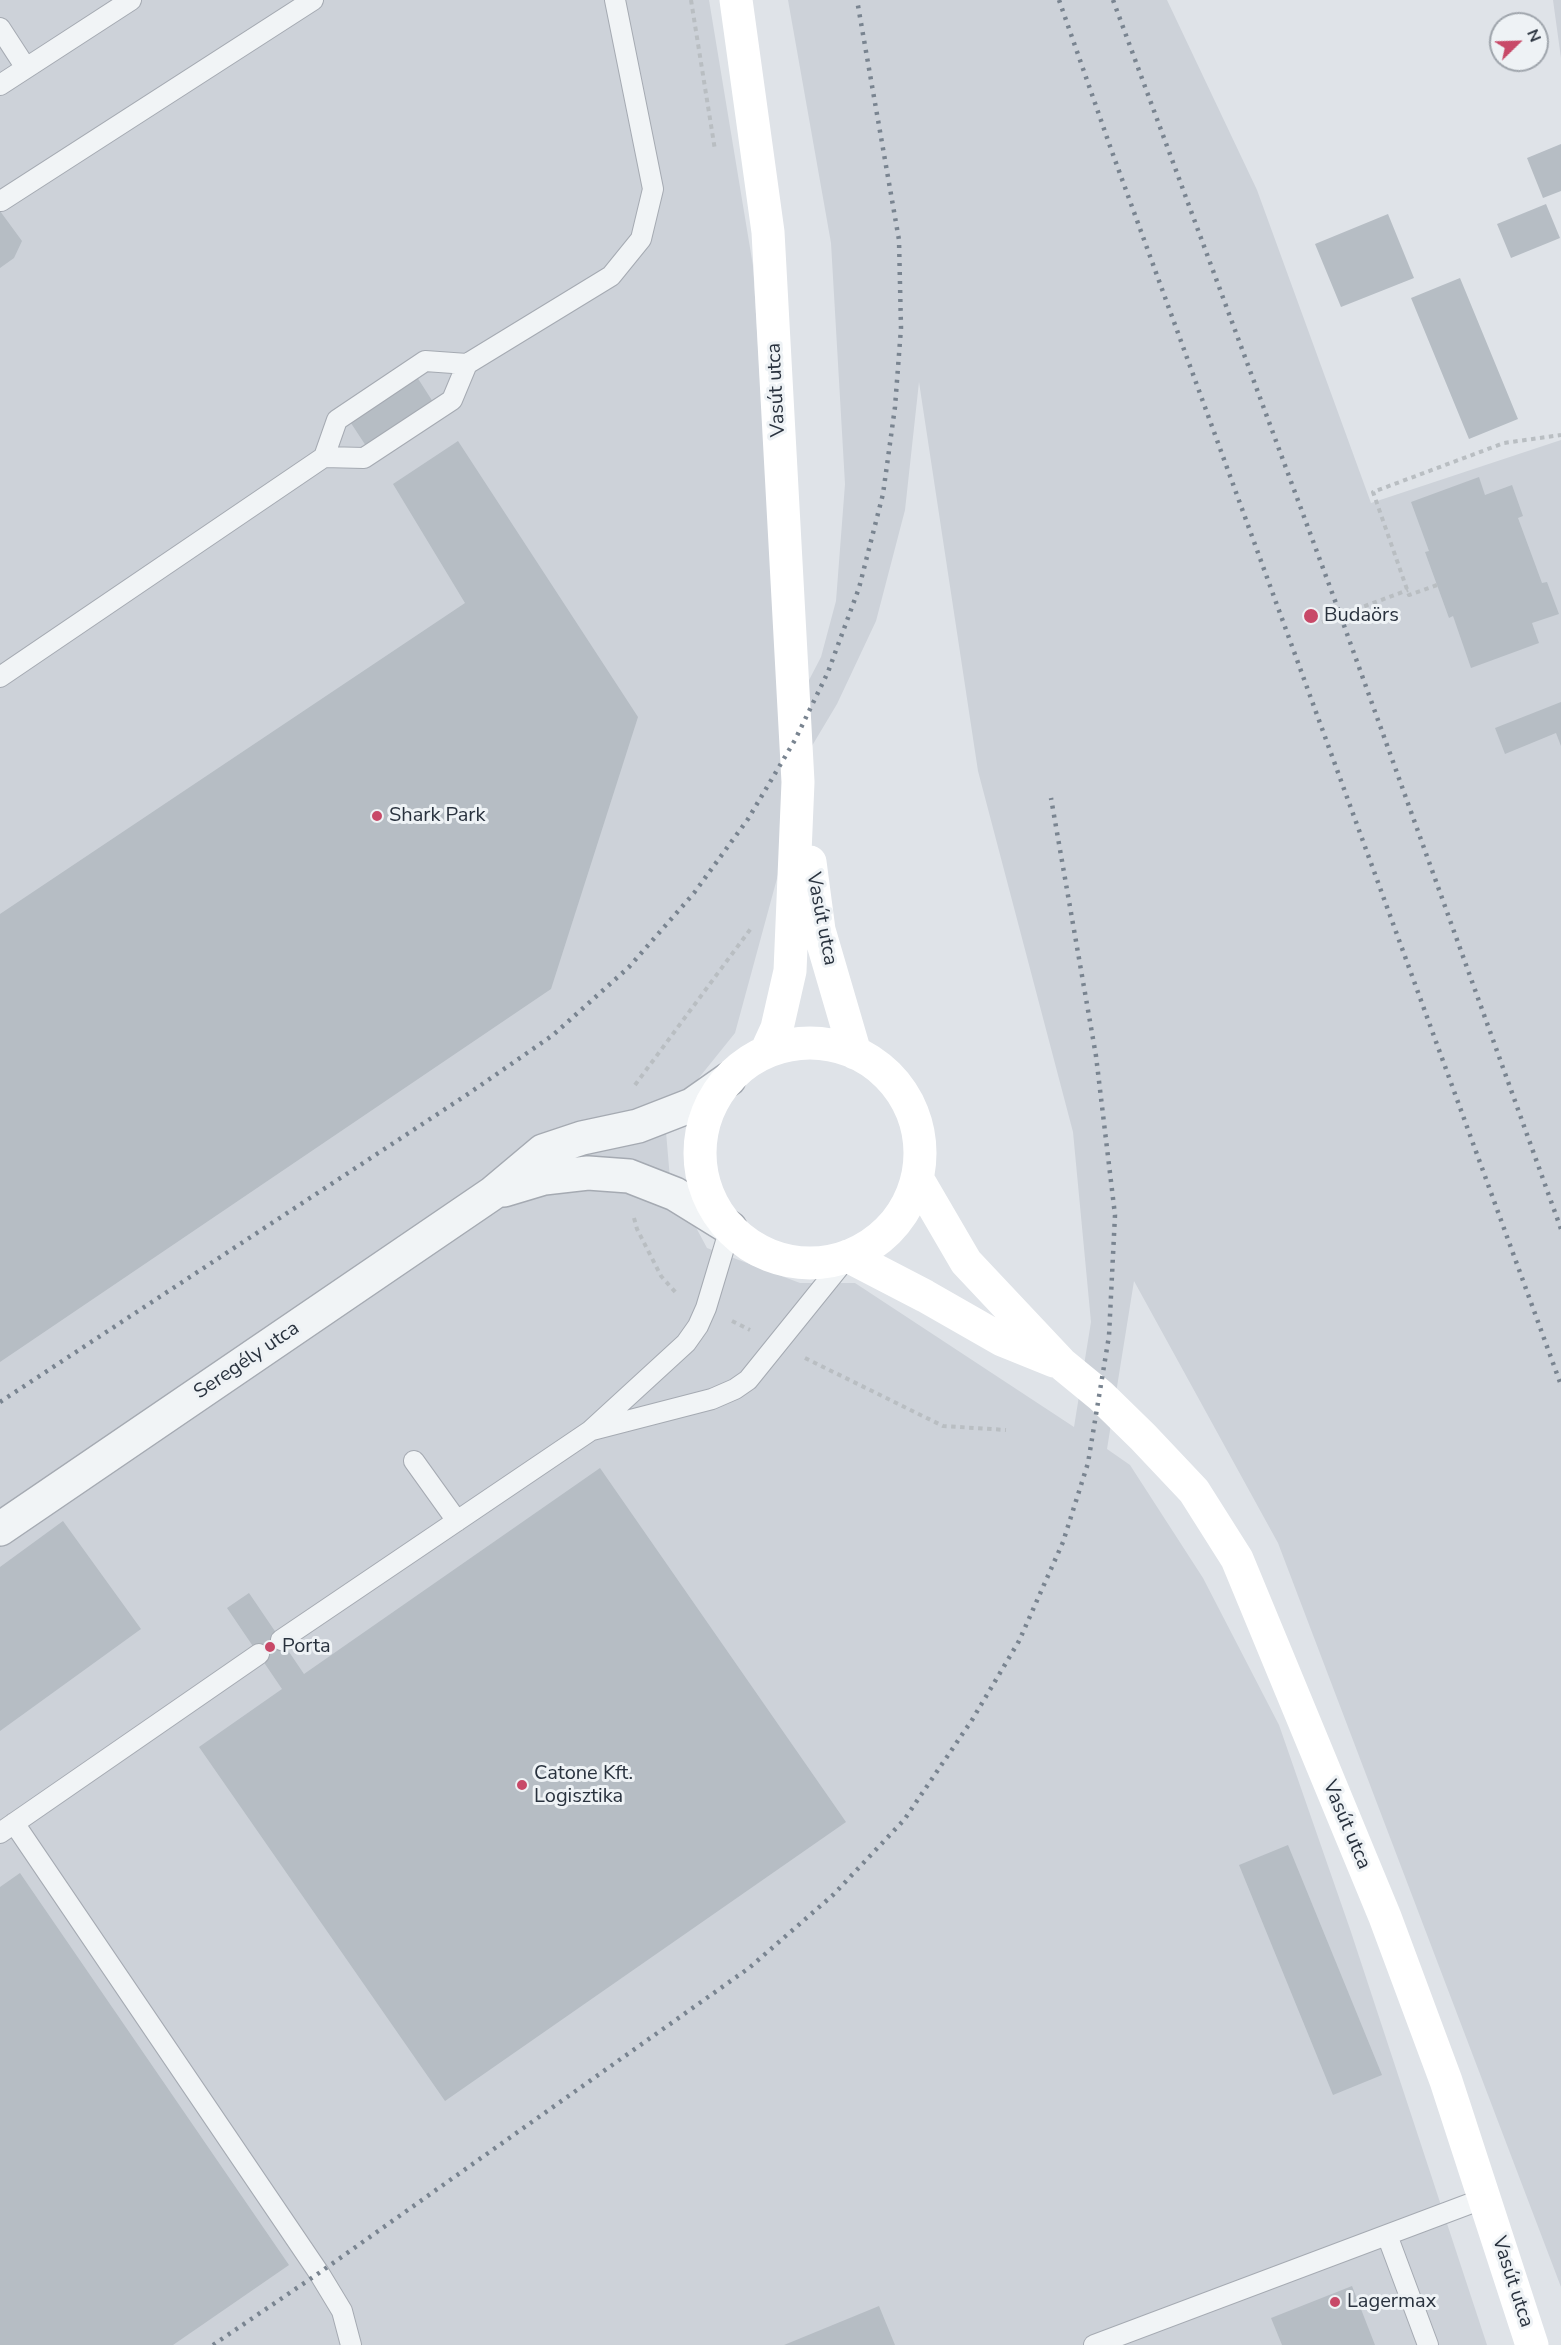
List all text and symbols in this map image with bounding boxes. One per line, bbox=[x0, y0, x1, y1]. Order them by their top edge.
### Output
north arrow bbox=[1489, 12, 1549, 72]
text: N bbox=[1521, 26, 1546, 46]
street label: Vasút utca bbox=[763, 342, 791, 438]
place label: Budaörs bbox=[1324, 604, 1399, 628]
marker: Budaörs bbox=[1302, 607, 1320, 625]
place label: Shark Park bbox=[389, 804, 485, 828]
marker: Shark Park bbox=[370, 809, 384, 823]
street label: Vasút utca bbox=[800, 871, 842, 967]
street label: Seregély utca bbox=[190, 1317, 304, 1405]
place label: Porta bbox=[282, 1635, 331, 1659]
marker: Porta bbox=[263, 1640, 277, 1654]
place label: Catone Kft. Logisztika bbox=[534, 1762, 633, 1809]
street label: Vasút utca bbox=[1317, 1777, 1375, 1873]
marker: Catone Kft. Logisztika bbox=[515, 1778, 529, 1792]
street label: Vasút utca bbox=[1486, 2234, 1538, 2330]
place label: Lagermax bbox=[1347, 2290, 1436, 2314]
marker: Lagermax bbox=[1328, 2295, 1342, 2309]

